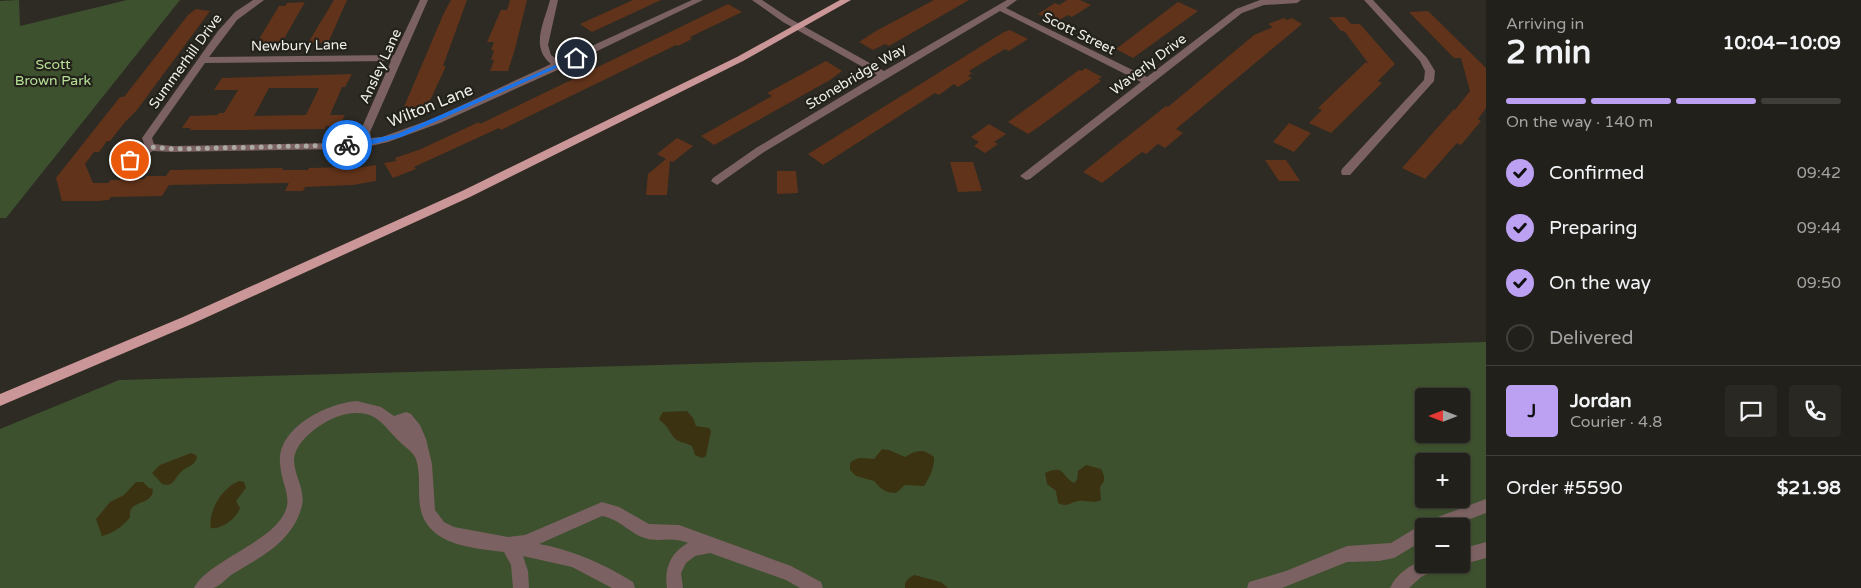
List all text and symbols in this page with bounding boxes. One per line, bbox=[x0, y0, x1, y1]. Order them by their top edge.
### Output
street label: Scott Street bbox=[1040, 9, 1119, 59]
street label: Summerhill Drive bbox=[145, 10, 226, 112]
text: Arriving in bbox=[1506, 14, 1584, 34]
street label: Ansley Lane bbox=[356, 26, 405, 106]
street label: Waverly Drive bbox=[1107, 30, 1190, 99]
text: 10:04–10:09 bbox=[1722, 32, 1841, 54]
text: 2 min bbox=[1506, 34, 1591, 72]
street label: Newbury Lane bbox=[251, 36, 347, 55]
pin bbox=[555, 37, 597, 79]
street label: Stonebridge Way bbox=[803, 39, 910, 113]
icon: home bbox=[562, 44, 590, 72]
park label: Scott Brown Park bbox=[15, 56, 92, 89]
street label: Wilton Lane bbox=[385, 80, 476, 132]
text: On the way · 140 m bbox=[1506, 112, 1653, 132]
courier bbox=[322, 120, 372, 170]
icon: bike bbox=[333, 131, 361, 159]
pin bbox=[109, 139, 151, 181]
icon: bag bbox=[116, 146, 144, 174]
icon: check bbox=[1506, 159, 1534, 187]
text: Confirmed bbox=[1549, 162, 1644, 184]
text: 09:42 bbox=[1797, 163, 1841, 183]
icon: check bbox=[1506, 214, 1534, 242]
text: Preparing bbox=[1549, 217, 1638, 239]
text: 09:44 bbox=[1797, 218, 1841, 238]
icon: check bbox=[1506, 269, 1534, 297]
text: On the way bbox=[1549, 272, 1651, 294]
text: 09:50 bbox=[1797, 273, 1841, 293]
text: Delivered bbox=[1549, 327, 1634, 349]
button: chat bbox=[1725, 385, 1777, 437]
button: phone bbox=[1789, 385, 1841, 437]
north arrow bbox=[1415, 388, 1470, 442]
map controls bbox=[1415, 388, 1470, 573]
text: Jordan bbox=[1570, 390, 1632, 412]
text: J bbox=[1528, 400, 1536, 422]
text: Courier · 4.8 bbox=[1570, 412, 1662, 432]
button: + bbox=[1415, 453, 1470, 508]
text: Order #5590 bbox=[1506, 477, 1623, 499]
text: $21.98 bbox=[1777, 477, 1841, 499]
button: − bbox=[1415, 518, 1470, 573]

